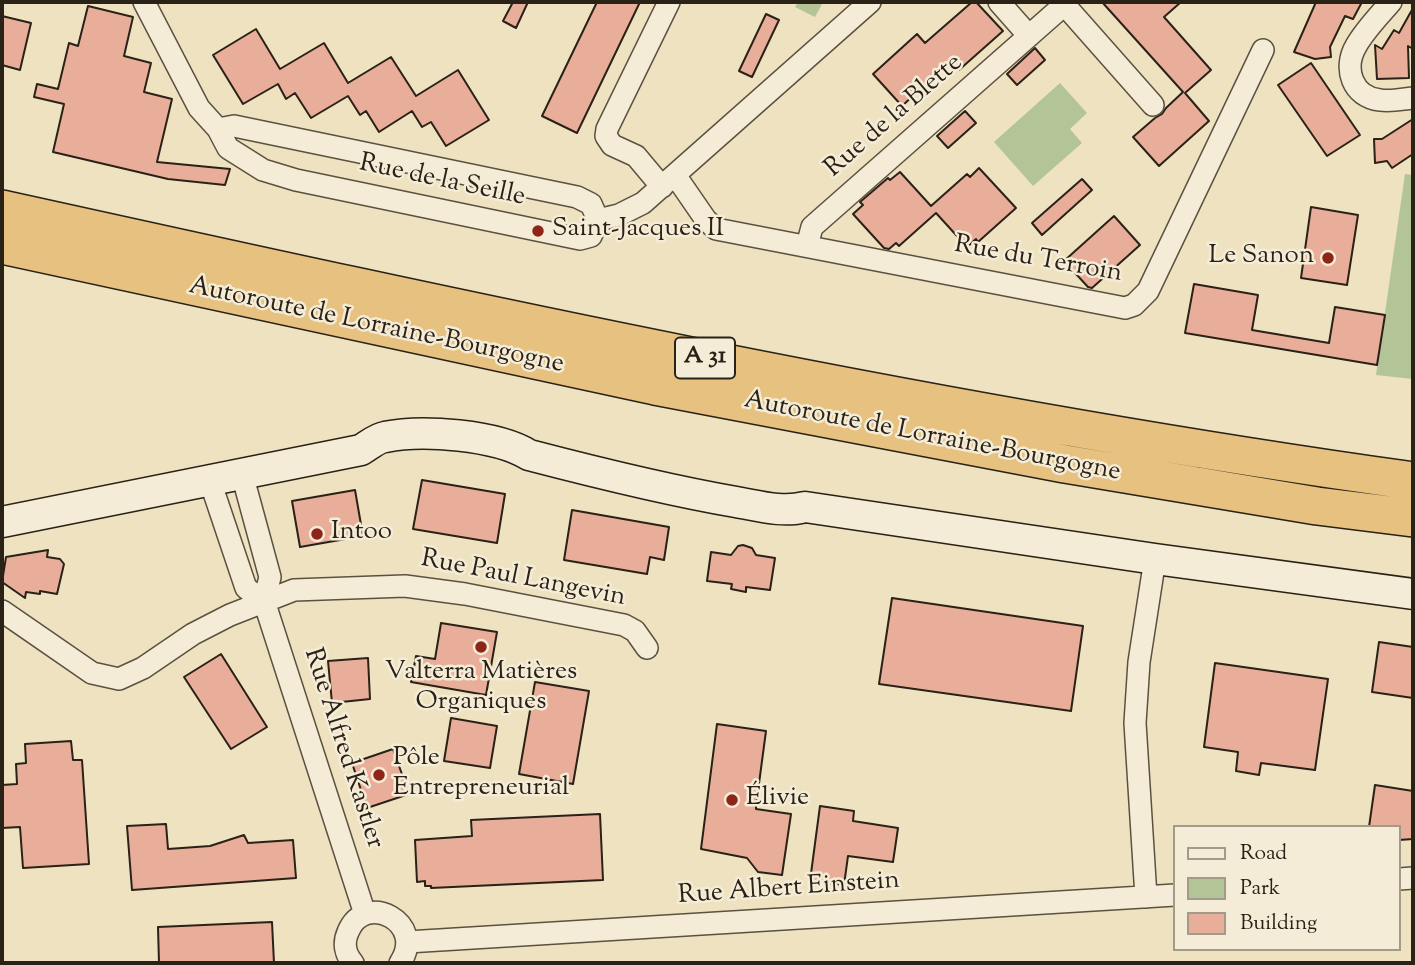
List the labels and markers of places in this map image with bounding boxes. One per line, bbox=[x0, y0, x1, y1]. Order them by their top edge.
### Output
place label: Saint-Jacques II bbox=[552, 215, 724, 247]
marker: Saint-Jacques II bbox=[530, 223, 546, 239]
place label: Le Sanon bbox=[1208, 242, 1314, 274]
marker: Le Sanon bbox=[1320, 250, 1336, 266]
place label: Intoo bbox=[331, 518, 392, 550]
marker: Intoo bbox=[309, 526, 325, 542]
marker: Valterra Matières Organiques bbox=[473, 639, 489, 655]
place label: Valterra Matières Organiques bbox=[385, 658, 577, 720]
place label: Pôle Entrepreneurial bbox=[393, 744, 569, 806]
marker: Pôle Entrepreneurial bbox=[371, 767, 387, 783]
place label: Élivie bbox=[746, 784, 809, 816]
marker: Élivie bbox=[724, 792, 740, 808]

